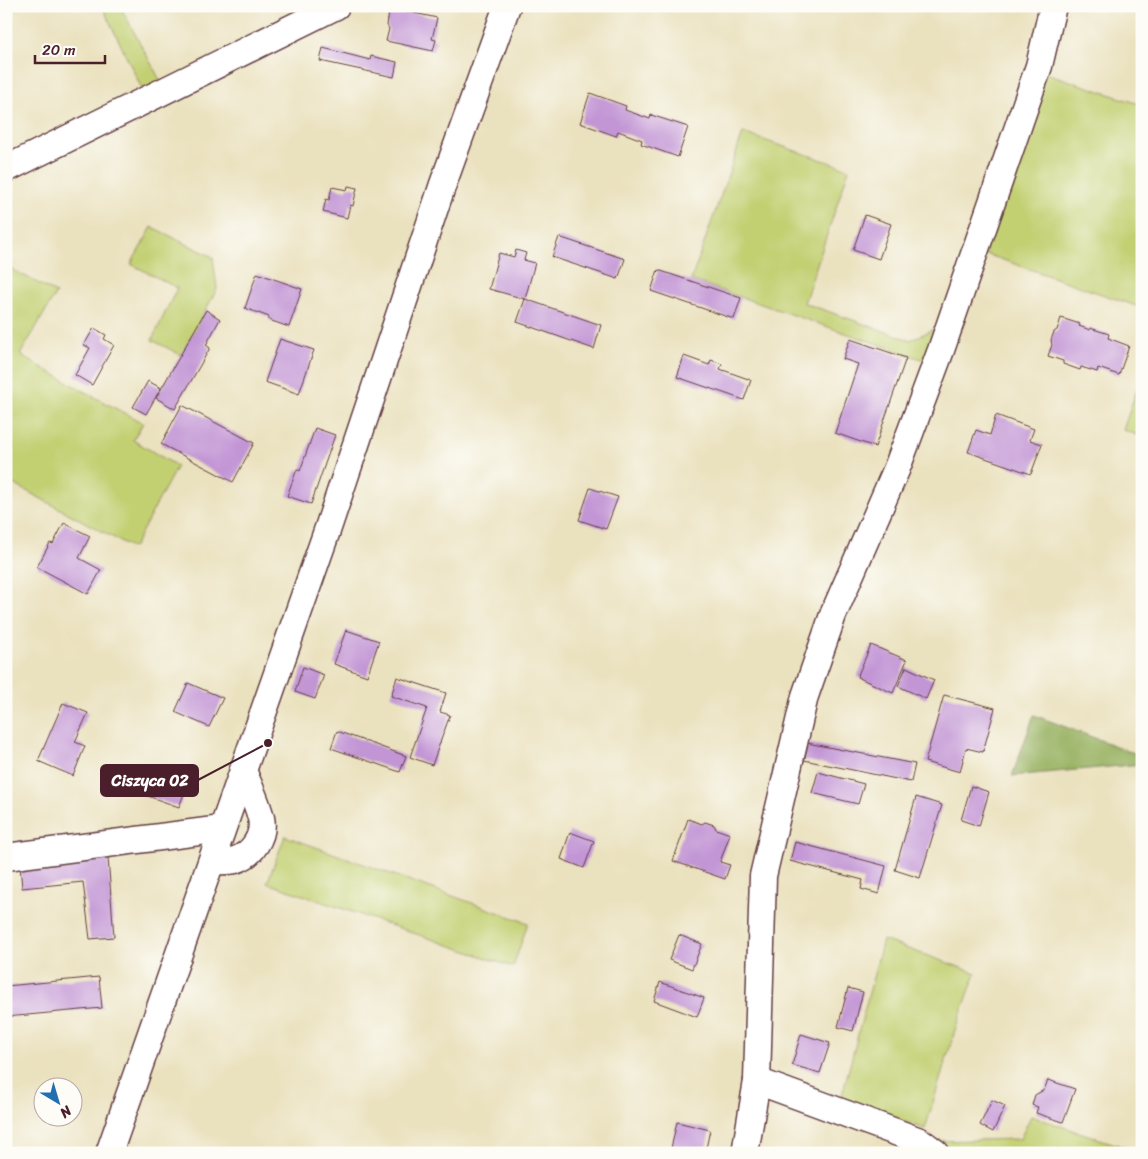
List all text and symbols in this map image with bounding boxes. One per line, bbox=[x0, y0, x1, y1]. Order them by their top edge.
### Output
scale bar bbox=[35, 32, 105, 64]
text: 20 m bbox=[42, 37, 76, 63]
callout: Ciszyca 02 bbox=[101, 765, 198, 796]
text: Ciszyca 02 bbox=[110, 766, 189, 795]
north arrow bbox=[32, 1076, 82, 1126]
text: N bbox=[54, 1098, 78, 1125]

